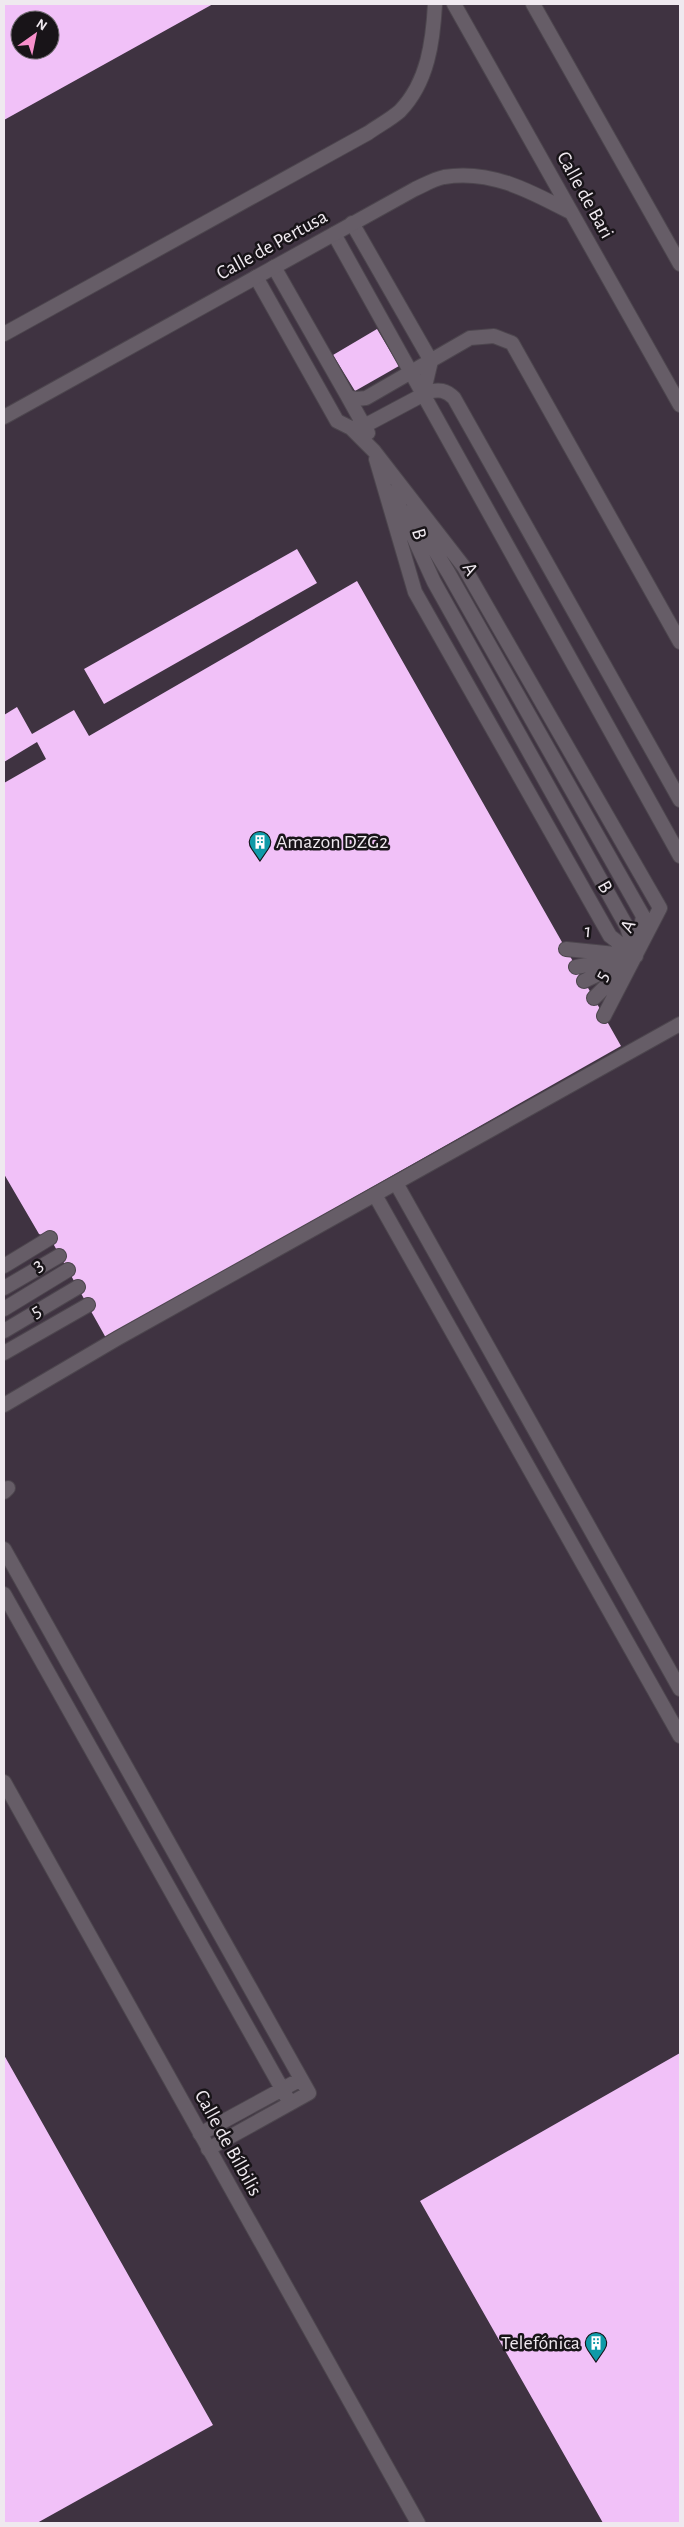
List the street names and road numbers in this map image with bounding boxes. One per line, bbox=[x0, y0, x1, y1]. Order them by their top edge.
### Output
street label: Calle de Bari bbox=[553, 148, 617, 242]
street label: Calle de Pertusa bbox=[213, 206, 331, 284]
street label: B bbox=[408, 526, 430, 542]
street label: A bbox=[458, 559, 482, 579]
street label: B bbox=[594, 877, 616, 897]
street label: A bbox=[616, 916, 640, 936]
street label: 1 bbox=[584, 921, 592, 941]
street label: 5 bbox=[591, 968, 613, 984]
street label: 3 bbox=[29, 1254, 47, 1276]
street label: 5 bbox=[27, 1300, 45, 1322]
street label: Calle de Bílbilis bbox=[191, 2087, 265, 2199]

